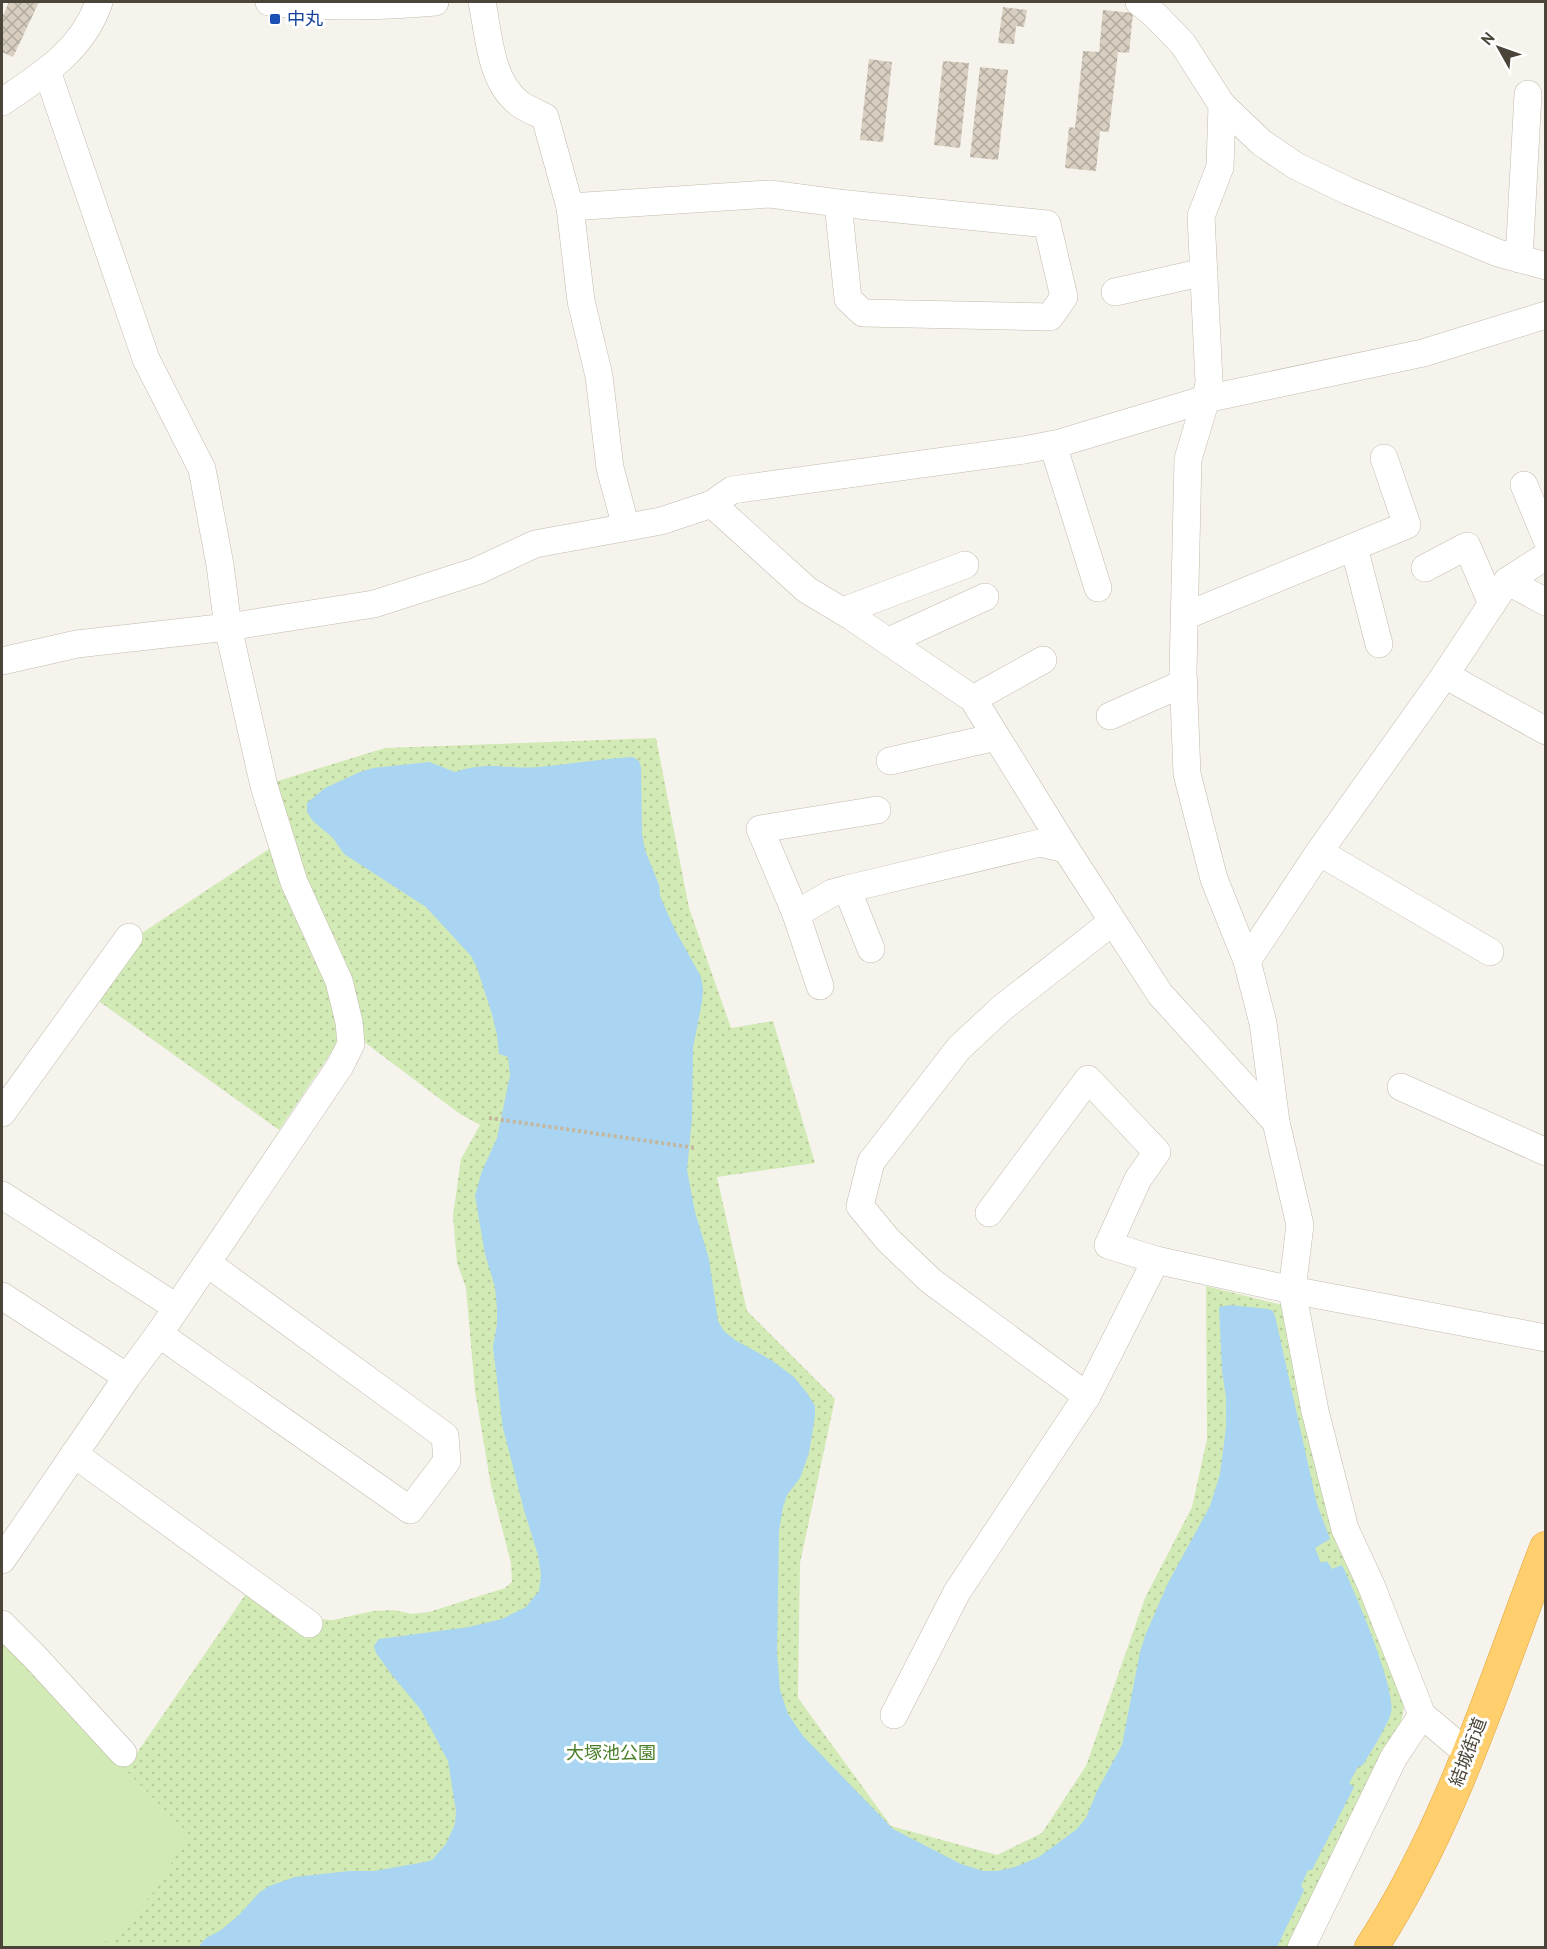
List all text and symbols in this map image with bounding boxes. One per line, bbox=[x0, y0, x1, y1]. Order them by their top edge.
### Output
place label: 中丸 bbox=[287, 7, 323, 30]
marker: 中丸 bbox=[268, 12, 282, 26]
north arrow bbox=[1469, 18, 1529, 78]
text: N bbox=[1476, 28, 1499, 49]
street label: 結城街道 bbox=[1444, 1714, 1491, 1790]
park label: 大塚池公園 bbox=[566, 1741, 656, 1764]

